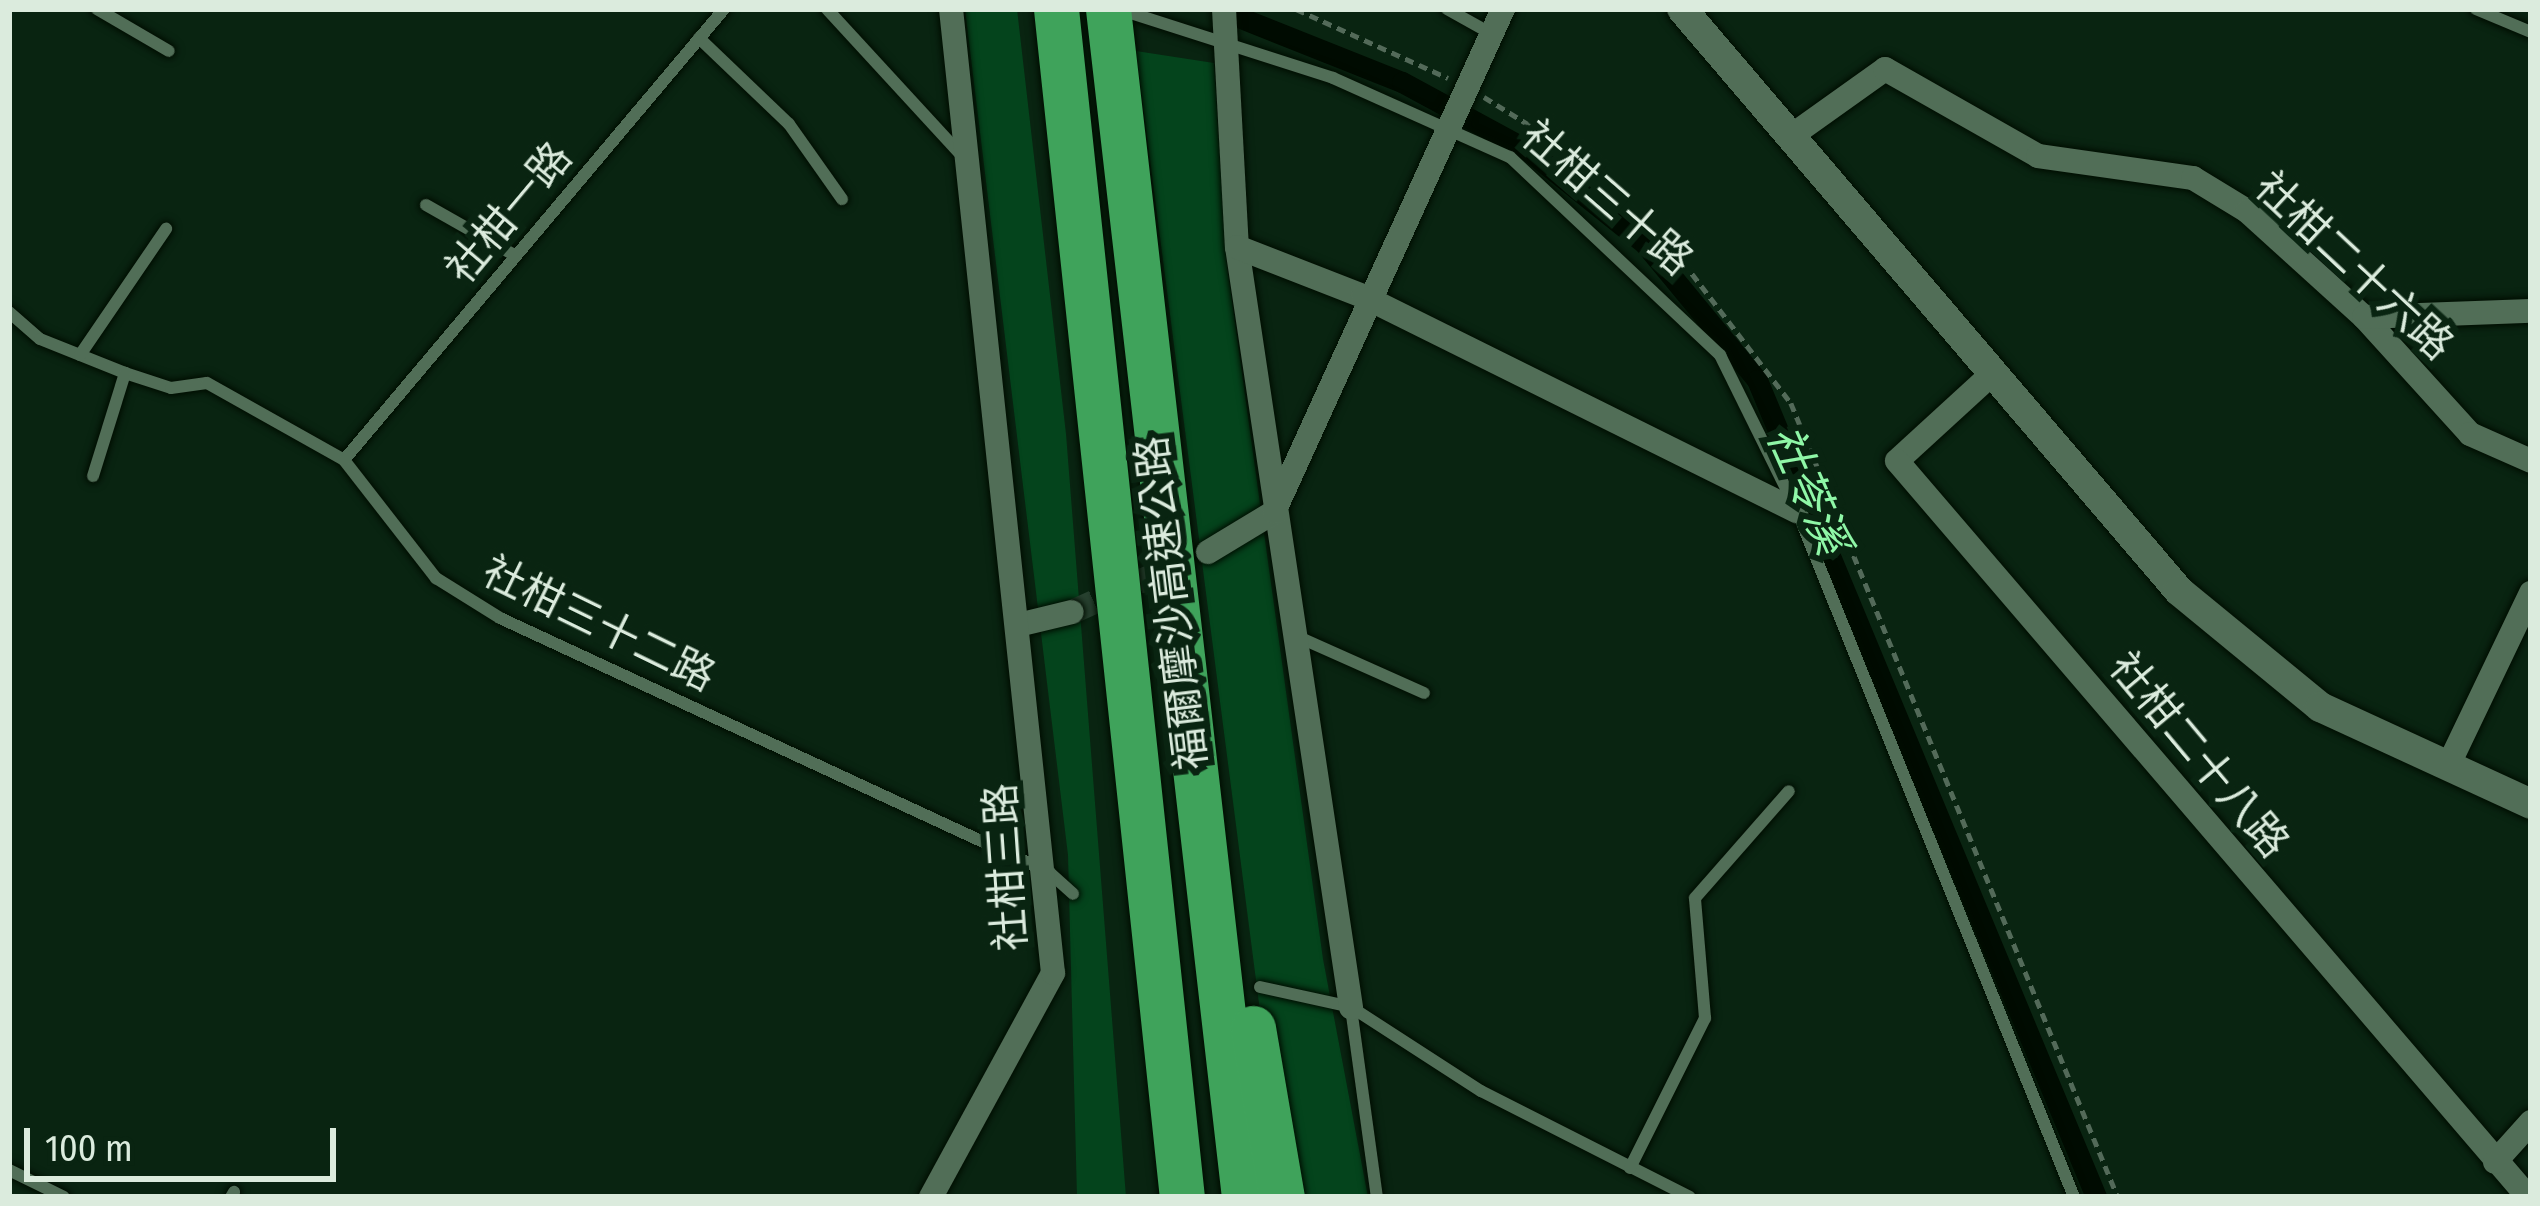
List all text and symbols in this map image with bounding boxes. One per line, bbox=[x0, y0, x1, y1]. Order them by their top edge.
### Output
street label: 社柑三十路 bbox=[1511, 110, 1703, 286]
street label: 社柑一路 bbox=[436, 132, 582, 294]
street label: 社柑二十六路 bbox=[2245, 162, 2463, 370]
water label: 社苓溪 bbox=[1755, 417, 1859, 563]
street label: 福爾摩沙高速公路 bbox=[1127, 433, 1217, 773]
street label: 社柑三十二路 bbox=[475, 546, 723, 702]
street label: 社柑二十八路 bbox=[2099, 642, 2299, 868]
street label: 社柑三路 bbox=[975, 781, 1037, 953]
scale bar bbox=[30, 1104, 342, 1178]
text: 100 m bbox=[45, 1127, 133, 1171]

